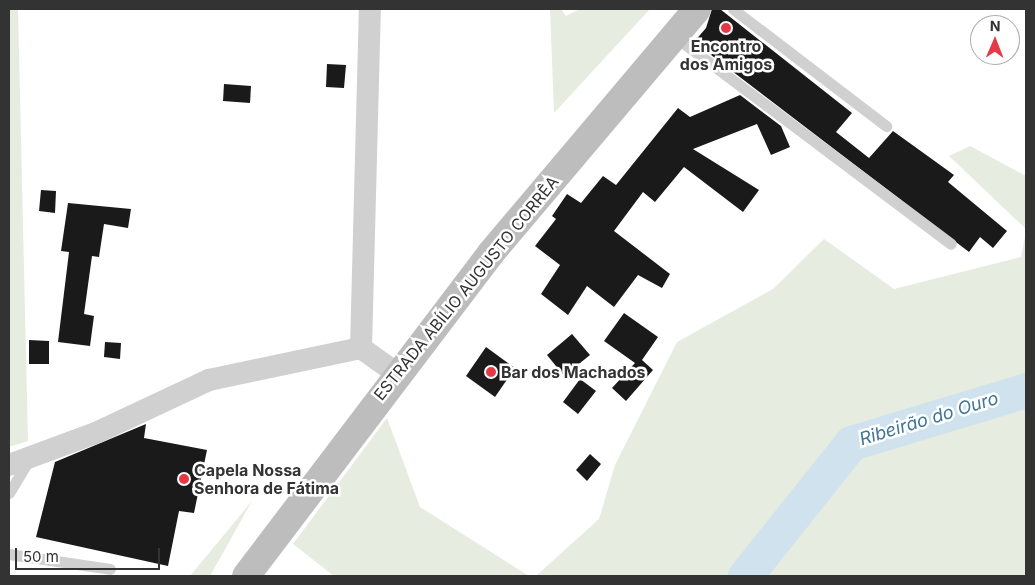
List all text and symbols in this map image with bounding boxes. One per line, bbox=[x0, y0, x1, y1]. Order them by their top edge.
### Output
north arrow bbox=[970, 15, 1020, 65]
text: N bbox=[990, 17, 1001, 34]
marker: Encontro dos Amigos bbox=[720, 22, 732, 34]
place label: Encontro dos Amigos bbox=[680, 36, 772, 74]
street label: ESTRADA ABÍLIO AUGUSTO CORRÊA bbox=[370, 172, 562, 404]
place label: Bar dos Machados bbox=[501, 362, 646, 382]
marker: Bar dos Machados bbox=[485, 366, 497, 378]
water label: Ribeirão do Ouro bbox=[857, 388, 1001, 450]
place label: Capela Nossa Senhora de Fátima bbox=[194, 460, 339, 498]
marker: Capela Nossa Senhora de Fátima bbox=[178, 473, 190, 485]
scale bar bbox=[18, 538, 162, 570]
text: 50 m bbox=[23, 547, 59, 566]

